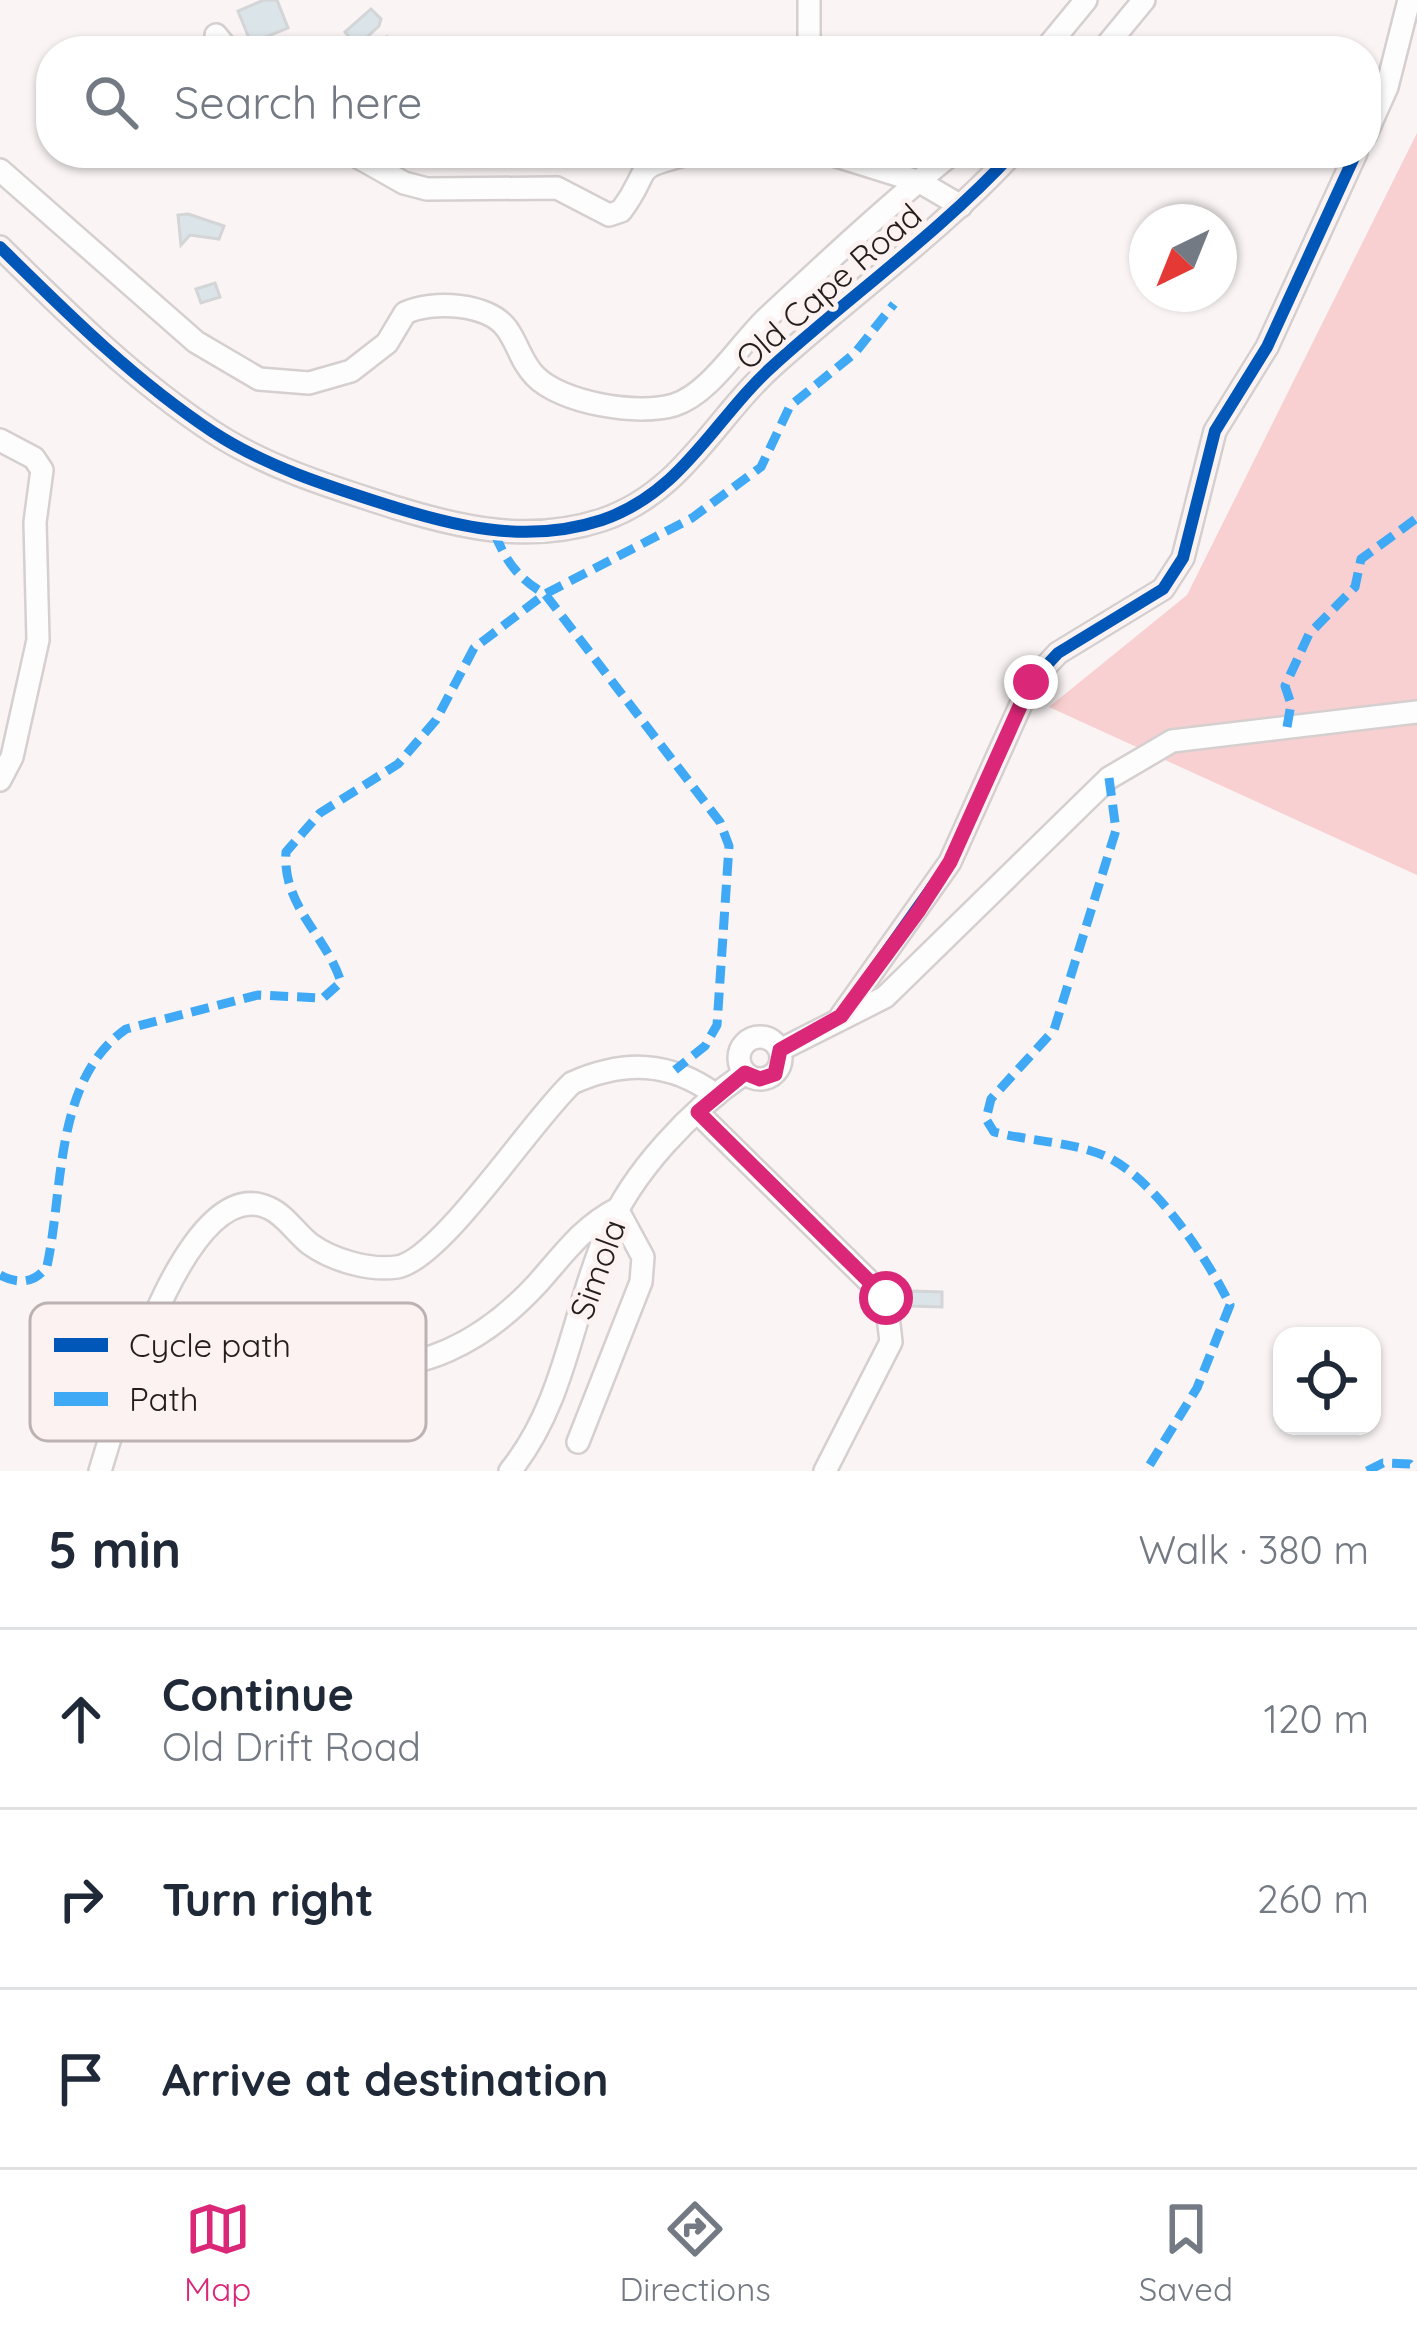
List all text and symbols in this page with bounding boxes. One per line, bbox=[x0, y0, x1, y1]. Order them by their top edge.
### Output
search box bbox=[36, 36, 1381, 168]
icon: search bbox=[78, 69, 144, 135]
text: Search here bbox=[174, 74, 422, 130]
street label: Old Cape Road bbox=[727, 194, 929, 378]
north arrow bbox=[1129, 204, 1237, 312]
route end bbox=[1004, 655, 1058, 709]
street label: Simola bbox=[560, 1213, 634, 1325]
route start bbox=[859, 1271, 913, 1325]
legend bbox=[30, 1303, 426, 1441]
text: Cycle path bbox=[129, 1324, 291, 1365]
map controls bbox=[1273, 1327, 1381, 1435]
button: locate bbox=[1273, 1327, 1381, 1435]
text: Path bbox=[129, 1378, 198, 1419]
text: 5 min bbox=[48, 1517, 181, 1581]
text: Walk · 380 m bbox=[1138, 1525, 1369, 1574]
text: Continue bbox=[162, 1666, 354, 1722]
icon: ahead bbox=[48, 1686, 114, 1752]
text: 120 m bbox=[1264, 1694, 1369, 1743]
text: Old Drift Road bbox=[162, 1722, 421, 1771]
icon: right bbox=[48, 1866, 114, 1932]
text: Turn right bbox=[162, 1871, 374, 1927]
text: 260 m bbox=[1257, 1874, 1369, 1923]
icon: arrive bbox=[48, 2046, 114, 2112]
text: Arrive at destination bbox=[162, 2051, 608, 2107]
tab: Map bbox=[184, 2196, 251, 2309]
tab: Directions bbox=[619, 2196, 771, 2309]
tab: Saved bbox=[1139, 2196, 1233, 2309]

